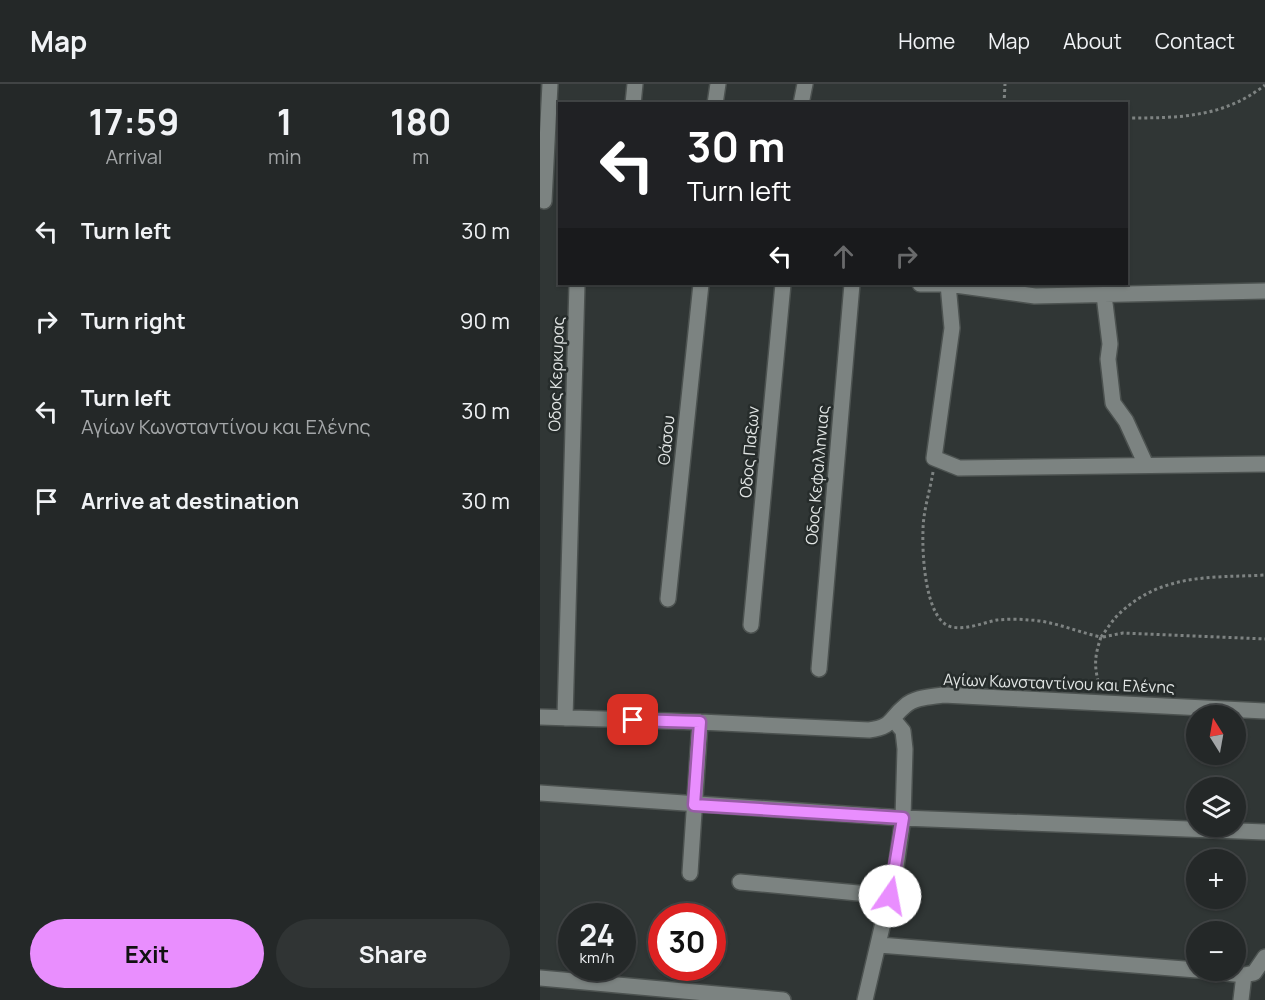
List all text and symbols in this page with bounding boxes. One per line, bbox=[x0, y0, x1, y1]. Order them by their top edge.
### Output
text: Map bbox=[30, 22, 87, 60]
text: Home bbox=[898, 27, 955, 55]
text: Map bbox=[988, 27, 1030, 55]
text: About bbox=[1063, 27, 1122, 55]
text: Contact bbox=[1155, 27, 1235, 55]
text: 17:59 bbox=[89, 97, 179, 146]
text: 1 bbox=[277, 97, 293, 146]
text: 180 bbox=[390, 97, 451, 146]
text: 30 m bbox=[687, 117, 785, 175]
icon: left bbox=[588, 126, 666, 204]
text: Arrival bbox=[105, 143, 162, 170]
text: min bbox=[268, 143, 301, 170]
text: m bbox=[412, 143, 429, 170]
text: Turn left bbox=[687, 172, 791, 209]
icon: left bbox=[30, 215, 63, 248]
text: Turn left bbox=[81, 216, 171, 246]
text: 30 m bbox=[461, 216, 510, 246]
icon: left bbox=[764, 240, 797, 273]
icon: ahead bbox=[827, 240, 860, 273]
icon: right bbox=[890, 240, 923, 273]
icon: right bbox=[30, 305, 63, 338]
text: Turn right bbox=[81, 306, 186, 336]
text: 90 m bbox=[460, 306, 510, 336]
street label: Οδος Κερκυρας bbox=[543, 316, 569, 432]
text: Turn left bbox=[81, 383, 171, 413]
icon: left bbox=[30, 395, 63, 428]
text: 30 m bbox=[461, 396, 510, 426]
street label: Οδος Κεφαλληνιας bbox=[800, 404, 834, 546]
street label: Οδος Παξων bbox=[734, 405, 764, 499]
text: Αγίων Κωνσταντίνου και Ελένης bbox=[81, 413, 371, 440]
street label: Θάσου bbox=[652, 414, 680, 466]
icon: arrive bbox=[30, 485, 63, 518]
text: Arrive at destination bbox=[81, 486, 299, 516]
text: 30 m bbox=[461, 486, 510, 516]
street label: Αγίων Κωνσταντίνου και Ελένης bbox=[943, 668, 1175, 698]
pin bbox=[607, 694, 658, 745]
icon: arrive bbox=[616, 703, 649, 736]
north arrow bbox=[1186, 705, 1246, 765]
map controls bbox=[1186, 705, 1246, 981]
button: layers bbox=[1186, 777, 1246, 837]
button: + bbox=[1186, 849, 1246, 909]
position arrow bbox=[858, 864, 922, 928]
speed limit sign: 30 bbox=[648, 903, 726, 981]
text: 24 bbox=[579, 914, 615, 955]
button: Exit bbox=[30, 919, 264, 988]
button: Share bbox=[276, 919, 510, 988]
button: − bbox=[1186, 921, 1246, 981]
text: km/h bbox=[580, 947, 614, 968]

